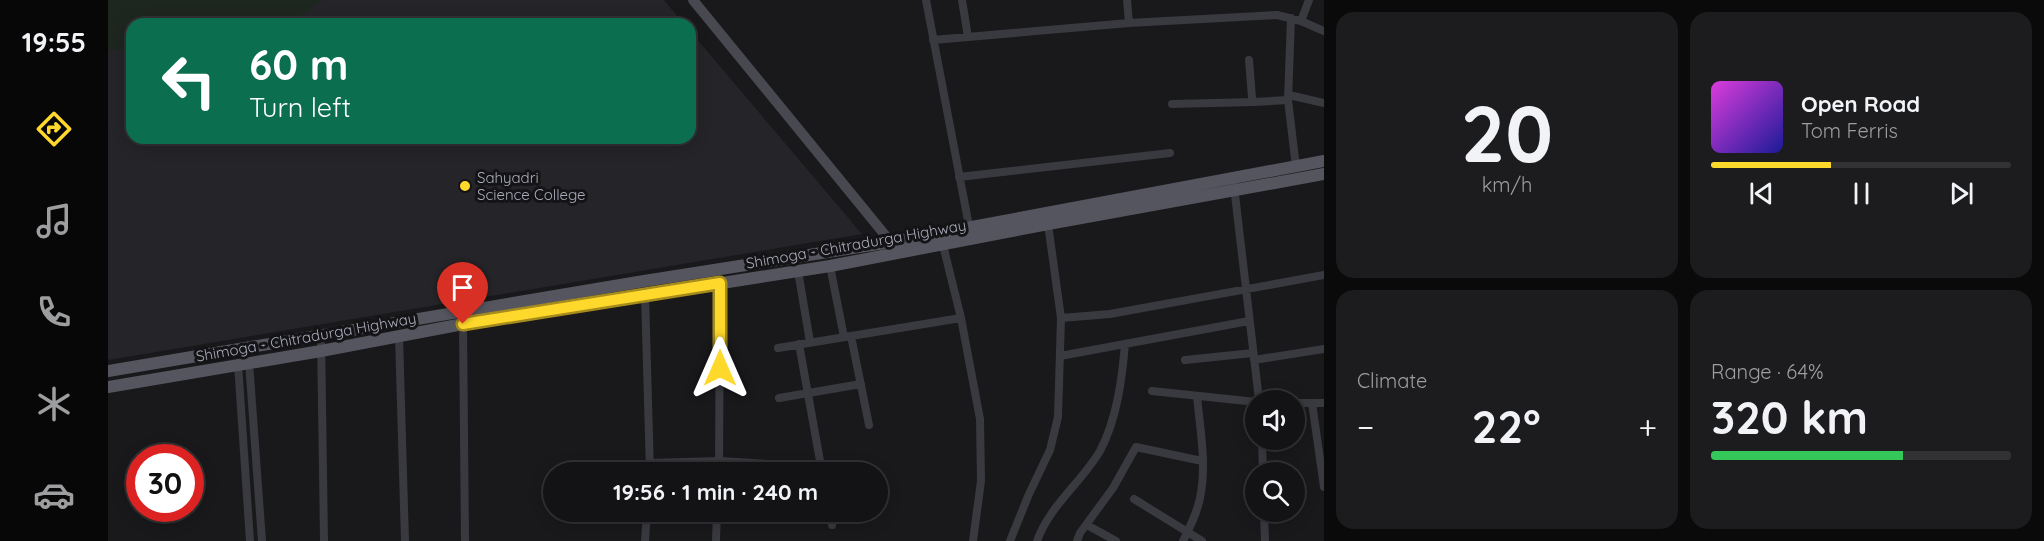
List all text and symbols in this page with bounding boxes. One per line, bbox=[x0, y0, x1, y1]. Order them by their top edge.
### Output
text: 19:55 bbox=[22, 25, 86, 59]
text: 60 m bbox=[249, 38, 349, 91]
icon: left bbox=[150, 42, 228, 120]
text: 20 bbox=[1461, 84, 1553, 182]
text: Turn left bbox=[249, 90, 351, 124]
text: Open Road bbox=[1801, 90, 1920, 118]
icon: directions bbox=[33, 108, 75, 150]
text: Tom Ferris bbox=[1801, 118, 1898, 143]
place label: Sahyadri Science College bbox=[477, 168, 585, 204]
text: km/h bbox=[1482, 172, 1532, 197]
icon: previous bbox=[1745, 177, 1778, 210]
icon: pause bbox=[1845, 177, 1878, 210]
icon: next bbox=[1945, 177, 1978, 210]
marker: Sahyadri Science College bbox=[458, 179, 472, 193]
icon: music bbox=[33, 200, 75, 242]
street label: Shimoga - Chitradurga Highway bbox=[744, 215, 968, 273]
pin bbox=[437, 262, 488, 324]
icon: arrive bbox=[446, 271, 479, 304]
icon: phone bbox=[33, 291, 75, 333]
street label: Shimoga - Chitradurga Highway bbox=[194, 308, 418, 366]
position arrow bbox=[688, 336, 752, 400]
text: Range · 64% bbox=[1711, 359, 1823, 384]
text: Climate bbox=[1357, 368, 1427, 393]
icon: climate bbox=[33, 383, 75, 425]
text: 320 km bbox=[1711, 389, 1868, 445]
map controls bbox=[1245, 390, 1305, 522]
button: sound bbox=[1245, 390, 1305, 450]
text: 22° bbox=[1472, 398, 1541, 454]
text: − bbox=[1357, 406, 1374, 447]
text: + bbox=[1638, 406, 1657, 447]
speed limit sign: 30 bbox=[126, 444, 204, 522]
button: search bbox=[1245, 462, 1305, 522]
icon: car bbox=[33, 474, 75, 516]
text: 19:56 · 1 min · 240 m bbox=[613, 478, 818, 506]

